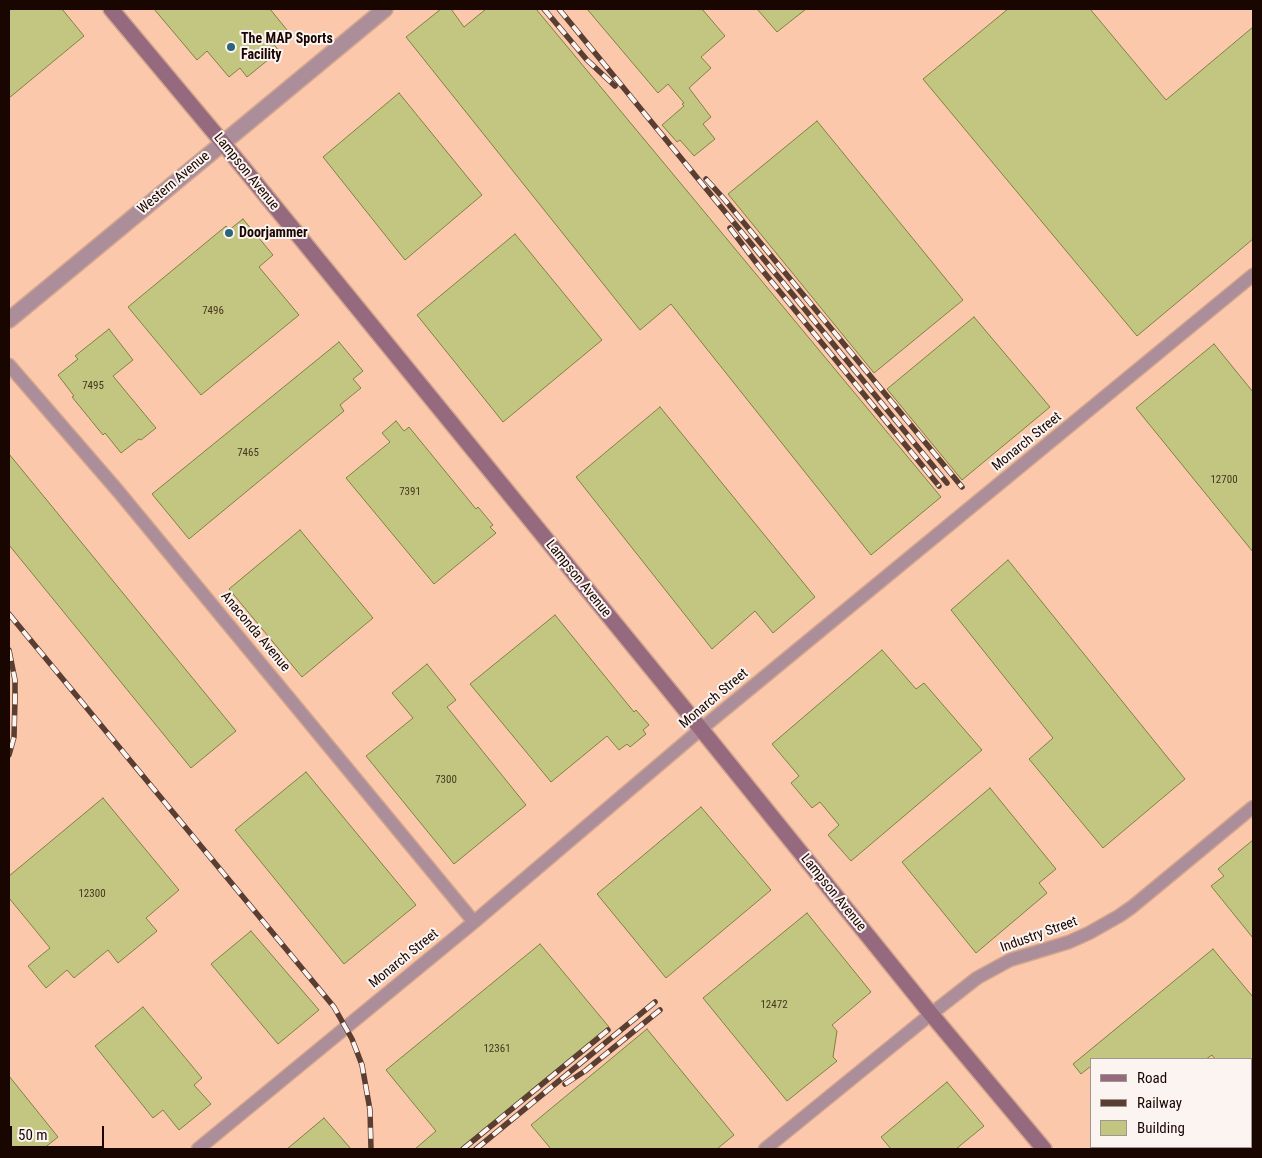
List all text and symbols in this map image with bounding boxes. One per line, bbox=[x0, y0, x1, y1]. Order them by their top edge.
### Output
place label: The MAP Sports Facility bbox=[241, 31, 333, 64]
marker: The MAP Sports Facility bbox=[225, 41, 237, 53]
street label: Lampson Avenue bbox=[210, 130, 282, 214]
street label: Western Avenue bbox=[135, 148, 213, 218]
place label: Doorjammer bbox=[239, 225, 308, 241]
marker: Doorjammer bbox=[223, 227, 235, 239]
house number: 7496 bbox=[202, 304, 224, 318]
house number: 7495 bbox=[82, 379, 104, 393]
street label: Monarch Street bbox=[989, 409, 1065, 475]
house number: 7465 bbox=[237, 446, 259, 460]
house number: 12700 bbox=[1210, 473, 1238, 487]
house number: 7391 bbox=[399, 485, 421, 499]
street label: Lampson Avenue bbox=[542, 537, 614, 621]
street label: Anaconda Avenue bbox=[217, 589, 293, 675]
street label: Monarch Street bbox=[676, 665, 752, 733]
house number: 7300 bbox=[435, 773, 457, 787]
street label: Lampson Avenue bbox=[797, 851, 869, 935]
house number: 12300 bbox=[78, 887, 106, 901]
street label: Industry Street bbox=[998, 913, 1080, 957]
street label: Monarch Street bbox=[366, 926, 442, 992]
house number: 12472 bbox=[760, 998, 788, 1012]
house number: 12361 bbox=[483, 1042, 511, 1056]
legend bbox=[1090, 1058, 1252, 1148]
text: Road bbox=[1137, 1069, 1167, 1087]
text: Railway bbox=[1137, 1094, 1182, 1112]
scale bar bbox=[12, 1116, 106, 1148]
text: Building bbox=[1137, 1119, 1185, 1137]
text: 50 m bbox=[18, 1126, 48, 1144]

